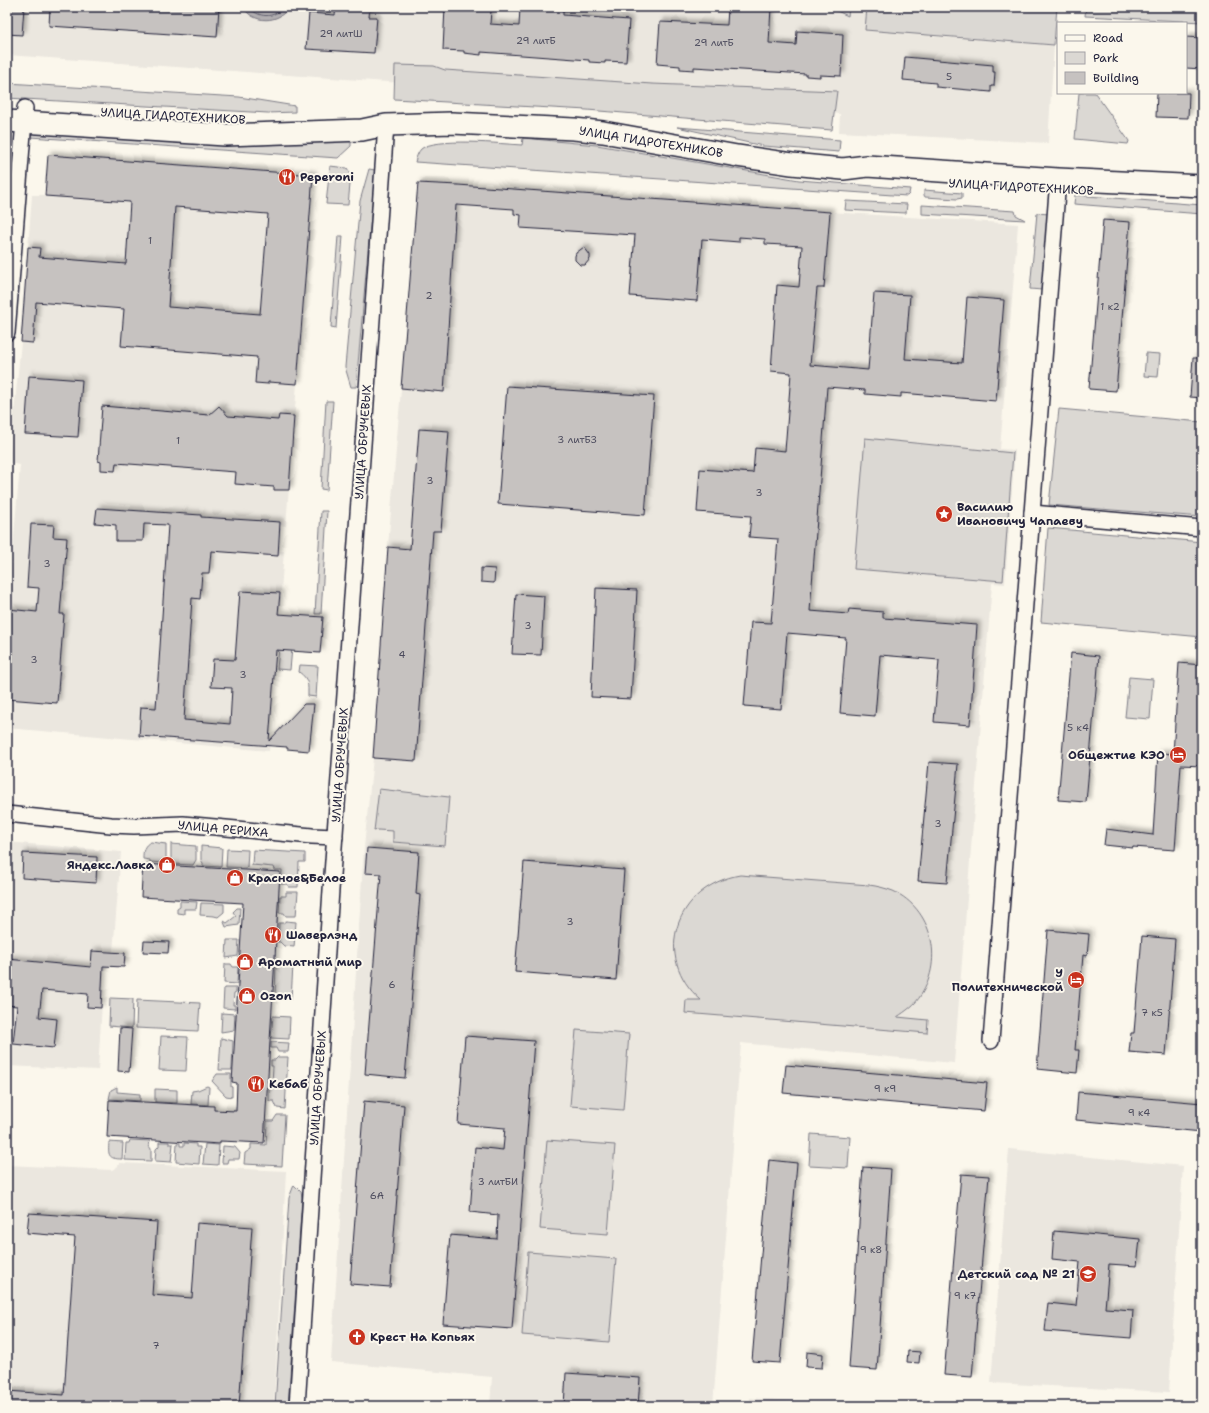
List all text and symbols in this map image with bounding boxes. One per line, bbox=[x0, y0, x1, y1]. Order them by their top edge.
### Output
legend bbox=[1057, 22, 1187, 94]
house number: 29 литШ bbox=[319, 27, 363, 40]
text: Road bbox=[1093, 30, 1124, 46]
house number: 29 литБ bbox=[516, 34, 556, 47]
house number: 29 литБ bbox=[694, 36, 734, 49]
text: Park bbox=[1093, 50, 1119, 66]
house number: 5 bbox=[946, 70, 952, 83]
text: Building bbox=[1093, 70, 1139, 86]
street label: УЛИЦА ГИДРОТЕХНИКОВ bbox=[100, 104, 246, 128]
street label: УЛИЦА ГИДРОТЕХНИКОВ bbox=[578, 123, 724, 161]
restaurant icon: Peperoni bbox=[277, 167, 297, 187]
place label: Peperoni bbox=[300, 169, 354, 185]
street label: УЛИЦА ГИДРОТЕХНИКОВ bbox=[948, 175, 1094, 199]
house number: 1 bbox=[148, 234, 152, 247]
house number: 2 bbox=[426, 289, 433, 302]
house number: 1 к2 bbox=[1100, 300, 1120, 313]
street label: УЛИЦА ОБРУЧЕВЫХ bbox=[351, 384, 375, 500]
house number: 3 литБЗ bbox=[557, 433, 597, 446]
house number: 1 bbox=[176, 434, 180, 447]
house number: 3 bbox=[427, 474, 434, 487]
house number: 3 bbox=[756, 486, 763, 499]
place label: Василию Ивановичу Чапаеву bbox=[957, 499, 1083, 529]
place icon: Василию Ивановичу Чапаеву bbox=[934, 504, 954, 524]
house number: 3 bbox=[44, 557, 51, 570]
house number: 3 bbox=[525, 619, 532, 632]
house number: 4 bbox=[399, 648, 406, 661]
house number: 3 bbox=[31, 653, 38, 666]
house number: 3 bbox=[240, 668, 247, 681]
street label: УЛИЦА ОБРУЧЕВЫХ bbox=[328, 707, 352, 823]
house number: 5 к4 bbox=[1067, 721, 1089, 734]
hotel icon: Общежтие КЭО bbox=[1168, 745, 1188, 765]
place label: Общежтие КЭО bbox=[1068, 747, 1165, 763]
street label: УЛИЦА РЕРИХА bbox=[177, 817, 269, 841]
house number: 3 bbox=[935, 817, 942, 830]
shop icon: Яндекс.Лавка bbox=[157, 855, 177, 875]
place label: Яндекс.Лавка bbox=[67, 857, 155, 873]
shop icon: Красное&Белое bbox=[225, 868, 245, 888]
place label: Красное&Белое bbox=[248, 870, 346, 886]
house number: 3 bbox=[567, 915, 574, 928]
restaurant icon: Шаверлэнд bbox=[263, 925, 283, 945]
place label: Шаверлэнд bbox=[286, 927, 358, 943]
shop icon: Ароматный мир bbox=[235, 952, 255, 972]
place label: Ароматный мир bbox=[258, 954, 362, 970]
place label: У Политехнической bbox=[952, 965, 1064, 995]
hotel icon: У Политехнической bbox=[1066, 970, 1086, 990]
house number: 6 bbox=[389, 978, 396, 991]
shop icon: Ozon bbox=[237, 986, 257, 1006]
place label: Ozon bbox=[260, 988, 292, 1004]
house number: 7 к5 bbox=[1141, 1006, 1163, 1019]
street label: УЛИЦА ОБРУЧЕВЫХ bbox=[306, 1030, 330, 1146]
restaurant icon: Кебаб bbox=[246, 1074, 266, 1094]
place label: Кебаб bbox=[269, 1076, 308, 1092]
house number: 9 к9 bbox=[874, 1082, 896, 1095]
house number: 9 к4 bbox=[1128, 1106, 1150, 1119]
house number: 3 литБИ bbox=[478, 1175, 518, 1188]
house number: 6А bbox=[370, 1189, 384, 1202]
house number: 9 к8 bbox=[860, 1243, 882, 1256]
school or university icon: Детский сад № 21 bbox=[1078, 1264, 1098, 1284]
place label: Детский сад № 21 bbox=[958, 1266, 1075, 1282]
house number: 9 к7 bbox=[954, 1289, 976, 1302]
church icon: Крест На Копьях bbox=[347, 1327, 367, 1347]
place label: Крест На Копьях bbox=[370, 1329, 475, 1345]
house number: 7 bbox=[153, 1339, 160, 1352]

